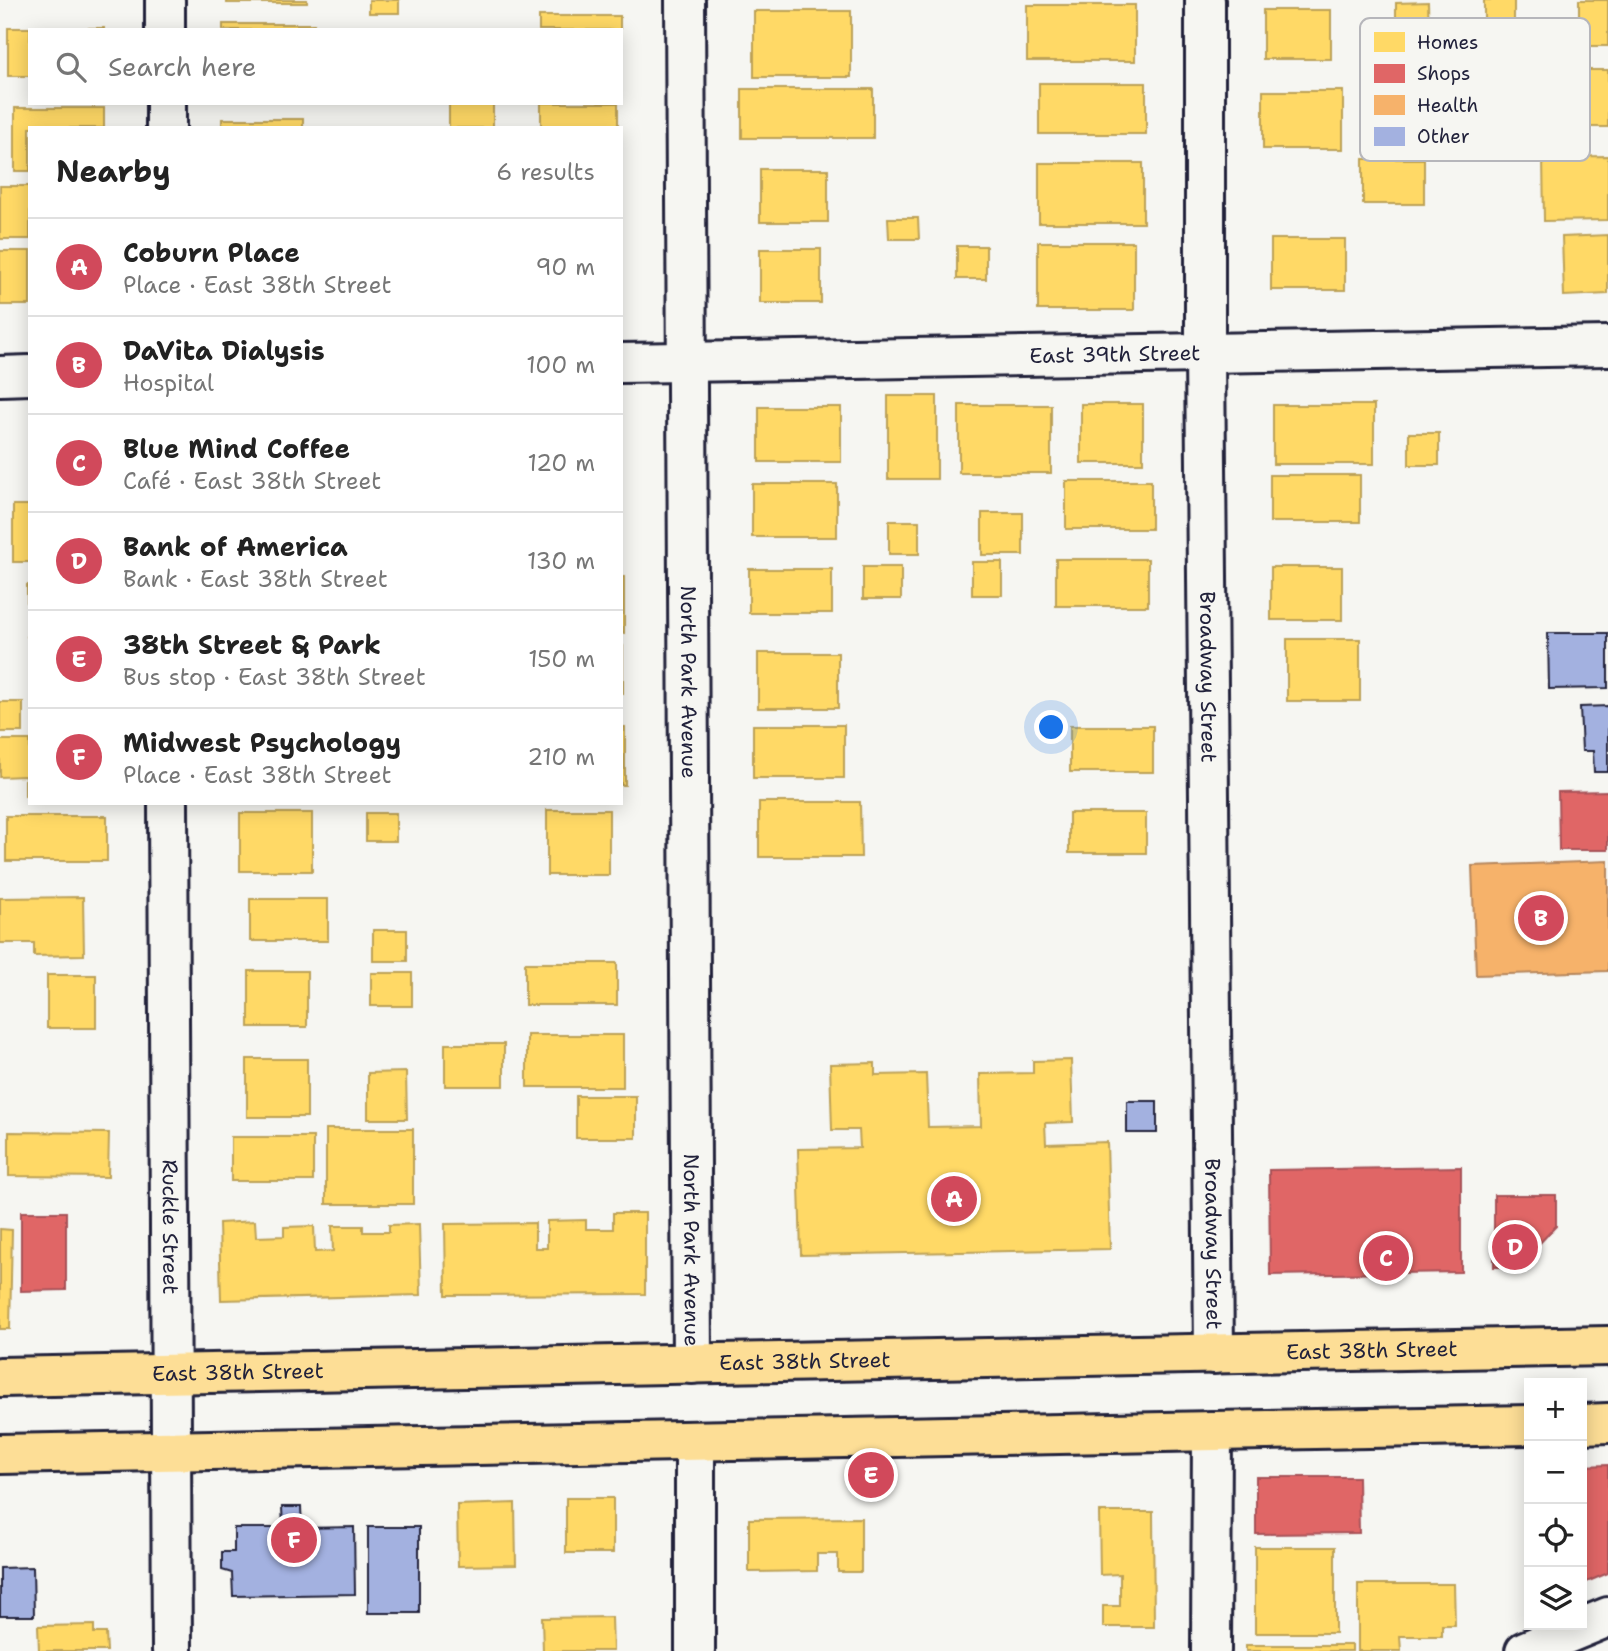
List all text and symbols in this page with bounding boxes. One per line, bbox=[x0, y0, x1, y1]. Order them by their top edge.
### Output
legend bbox=[1360, 18, 1590, 161]
search box bbox=[28, 28, 623, 105]
text: Homes bbox=[1417, 30, 1478, 55]
icon: search bbox=[52, 48, 90, 86]
text: Search here bbox=[108, 49, 257, 84]
text: Shops bbox=[1417, 61, 1471, 86]
text: Health bbox=[1417, 93, 1478, 118]
text: Other bbox=[1417, 124, 1470, 149]
text: Nearby bbox=[56, 151, 171, 192]
text: 6 results bbox=[496, 157, 595, 187]
text: Coburn Place bbox=[123, 235, 300, 270]
text: A bbox=[70, 252, 88, 282]
text: 90 m bbox=[535, 252, 595, 282]
text: Place · East 38th Street bbox=[123, 270, 391, 300]
text: DaVita Dialysis bbox=[123, 333, 325, 368]
street label: East 39th Street bbox=[1029, 339, 1201, 370]
text: B bbox=[72, 350, 86, 380]
text: 100 m bbox=[526, 350, 595, 380]
text: Hospital bbox=[123, 368, 214, 398]
text: Blue Mind Coffee bbox=[123, 431, 350, 466]
text: C bbox=[72, 448, 86, 478]
text: 120 m bbox=[527, 448, 595, 478]
text: Café · East 38th Street bbox=[123, 466, 381, 496]
text: Bank of America bbox=[123, 529, 348, 564]
text: D bbox=[71, 546, 87, 576]
text: 130 m bbox=[527, 546, 595, 576]
text: Bank · East 38th Street bbox=[123, 564, 388, 594]
street label: North Park Avenue bbox=[674, 585, 703, 779]
street label: Broadway Street bbox=[1193, 591, 1223, 763]
text: 38th Street & Park bbox=[123, 627, 381, 662]
text: E bbox=[71, 644, 87, 674]
text: 150 m bbox=[528, 644, 595, 674]
text: Bus stop · East 38th Street bbox=[123, 662, 426, 692]
your location bbox=[1034, 710, 1068, 744]
text: Midwest Psychology bbox=[123, 725, 401, 760]
text: F bbox=[72, 742, 86, 772]
text: 210 m bbox=[527, 742, 595, 772]
text: Place · East 38th Street bbox=[123, 760, 391, 790]
pin: B bbox=[1518, 892, 1564, 944]
street label: North Park Avenue bbox=[677, 1153, 706, 1347]
street label: Broadway Street bbox=[1198, 1158, 1228, 1330]
street label: Ruckle Street bbox=[156, 1159, 184, 1295]
pin: A bbox=[931, 1173, 977, 1225]
pin: D bbox=[1492, 1221, 1538, 1273]
pin: C bbox=[1363, 1232, 1409, 1284]
street label: East 38th Street bbox=[1286, 1335, 1458, 1366]
street label: East 38th Street bbox=[719, 1346, 891, 1377]
street label: East 38th Street bbox=[152, 1357, 324, 1388]
map controls bbox=[1524, 1378, 1587, 1630]
button: + bbox=[1524, 1378, 1587, 1441]
button: − bbox=[1524, 1441, 1587, 1504]
pin: E bbox=[848, 1449, 894, 1501]
button: locate bbox=[1524, 1504, 1587, 1567]
pin: F bbox=[271, 1514, 317, 1566]
button: layers bbox=[1524, 1567, 1587, 1630]

